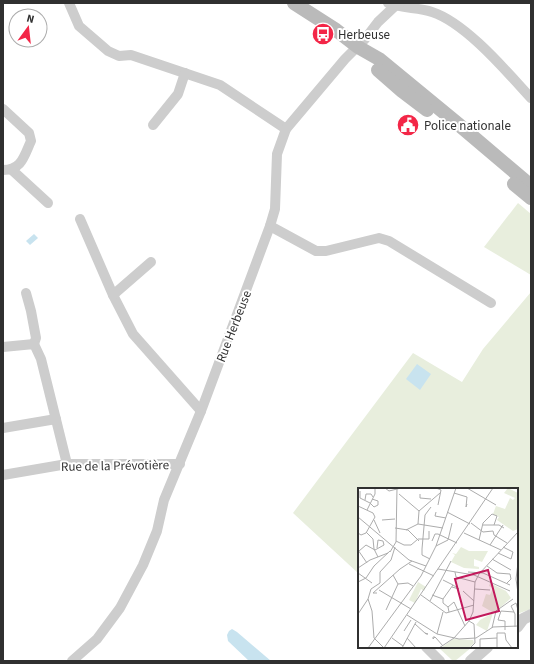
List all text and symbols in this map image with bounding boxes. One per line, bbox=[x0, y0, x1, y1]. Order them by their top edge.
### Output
north arrow bbox=[8, 8, 48, 48]
text: N bbox=[25, 11, 36, 27]
bus stop icon: Herbeuse bbox=[310, 21, 336, 47]
place label: Herbeuse bbox=[338, 26, 390, 44]
public building icon: Police nationale bbox=[395, 112, 421, 138]
place label: Police nationale bbox=[424, 117, 511, 135]
street label: Rue Herbeuse bbox=[212, 288, 256, 365]
street label: Rue de la Prévotière bbox=[61, 456, 169, 476]
inset map bbox=[358, 488, 518, 648]

